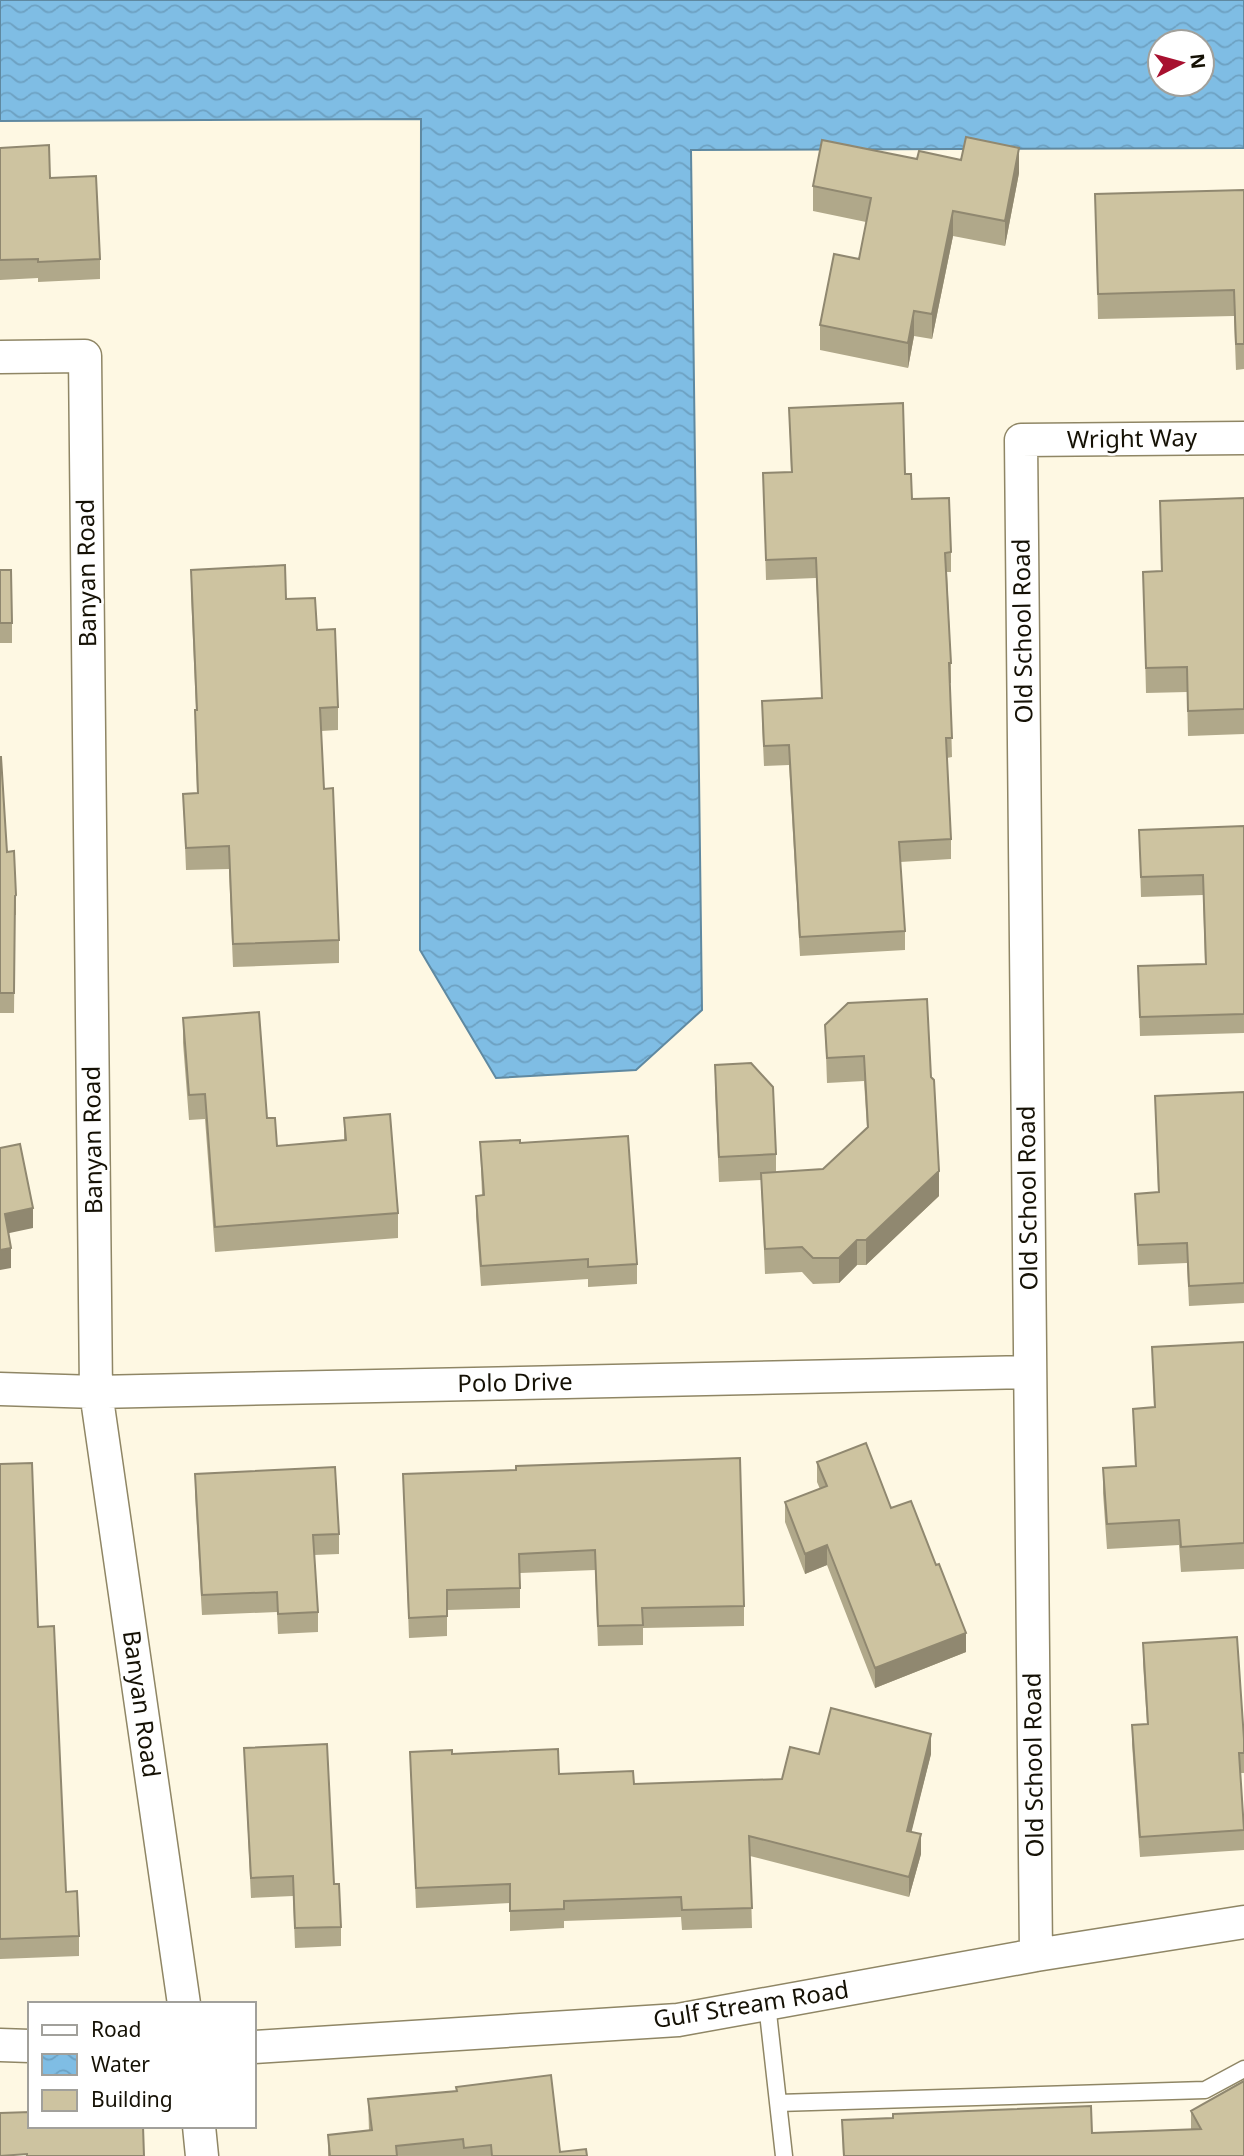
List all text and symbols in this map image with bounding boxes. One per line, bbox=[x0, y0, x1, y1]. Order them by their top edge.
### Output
north arrow bbox=[1146, 28, 1216, 98]
text: N bbox=[1184, 52, 1212, 70]
street label: Wright Way bbox=[1067, 420, 1198, 455]
street label: Banyan Road bbox=[68, 499, 103, 647]
street label: Old School Road bbox=[1003, 538, 1040, 724]
street label: Banyan Road bbox=[74, 1066, 109, 1214]
street label: Old School Road bbox=[1008, 1105, 1045, 1291]
street label: Polo Drive bbox=[457, 1364, 573, 1399]
street label: Banyan Road bbox=[116, 1628, 169, 1780]
street label: Old School Road bbox=[1014, 1672, 1051, 1858]
street label: Gulf Stream Road bbox=[651, 1972, 851, 2035]
legend bbox=[28, 2002, 256, 2128]
text: Road bbox=[91, 2015, 141, 2043]
text: Water bbox=[91, 2050, 150, 2078]
text: Building bbox=[91, 2085, 173, 2113]

